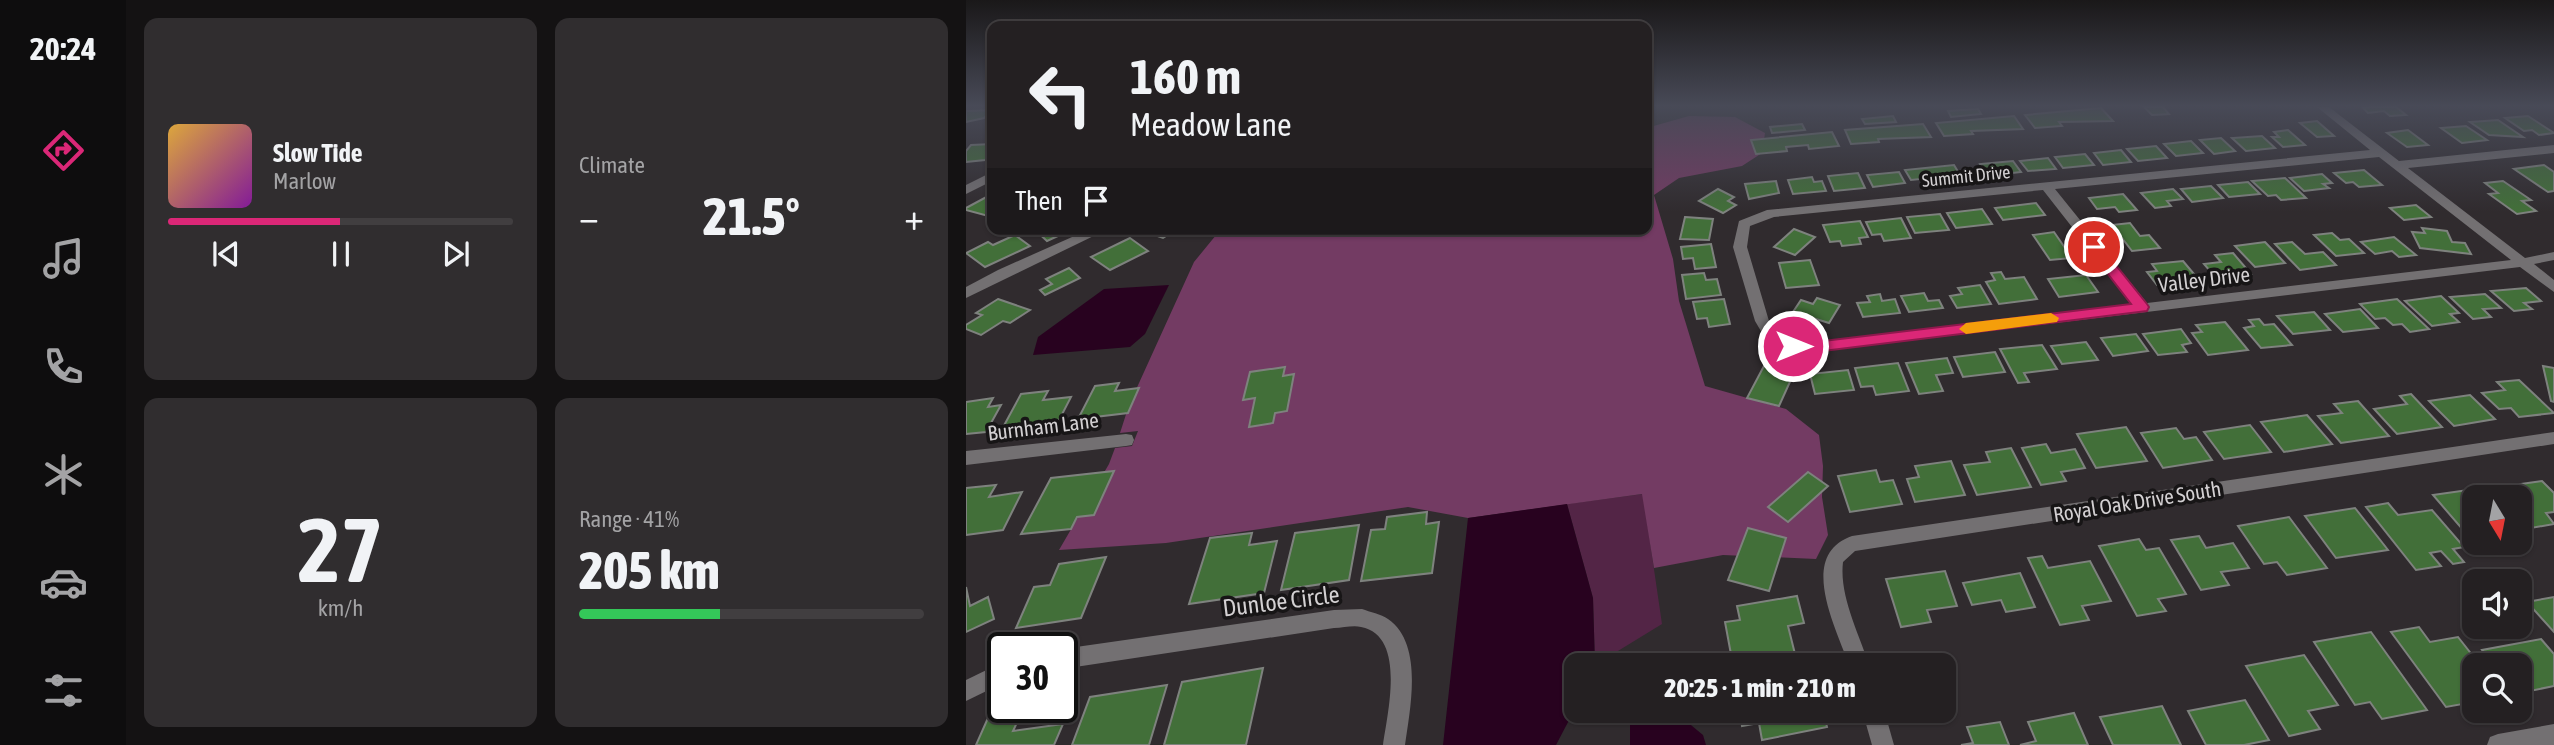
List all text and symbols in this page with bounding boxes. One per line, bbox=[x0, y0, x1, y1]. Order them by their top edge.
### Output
text: 20:24 bbox=[30, 30, 96, 67]
text: 160 m bbox=[1130, 48, 1241, 104]
icon: left bbox=[1015, 49, 1106, 140]
text: Meadow Lane bbox=[1130, 106, 1292, 143]
icon: directions bbox=[39, 126, 88, 175]
text: Slow Tide bbox=[273, 138, 363, 168]
text: Climate bbox=[579, 152, 645, 178]
street label: Summit Drive bbox=[1921, 161, 2011, 191]
text: Marlow bbox=[273, 168, 336, 194]
icon: arrive bbox=[1077, 182, 1115, 220]
text: 21.5° bbox=[703, 186, 800, 246]
text: Then bbox=[1015, 186, 1063, 216]
text: − bbox=[579, 195, 599, 238]
text: + bbox=[904, 195, 924, 238]
pin bbox=[2064, 217, 2124, 277]
icon: arrive bbox=[2075, 228, 2113, 266]
icon: music bbox=[39, 234, 88, 283]
icon: previous bbox=[207, 235, 245, 273]
icon: pause bbox=[322, 235, 360, 273]
icon: next bbox=[437, 235, 475, 273]
street label: Valley Drive bbox=[2157, 261, 2251, 297]
position arrow bbox=[1756, 309, 1830, 383]
icon: phone bbox=[39, 342, 88, 391]
street label: Burnham Lane bbox=[986, 407, 1100, 445]
icon: climate bbox=[39, 450, 88, 499]
street label: Royal Oak Drive South bbox=[2051, 476, 2223, 526]
north arrow bbox=[2462, 485, 2532, 555]
map controls bbox=[2462, 485, 2532, 723]
text: 27 bbox=[298, 497, 383, 601]
text: Range · 41% bbox=[579, 506, 679, 532]
text: 205 km bbox=[579, 540, 720, 600]
icon: car bbox=[39, 558, 88, 607]
button: sound bbox=[2462, 569, 2532, 639]
street label: Dunloe Circle bbox=[1221, 580, 1341, 622]
text: km/h bbox=[318, 595, 363, 621]
speed limit sign: 30 bbox=[987, 632, 1078, 723]
button: search bbox=[2462, 653, 2532, 723]
icon: filters bbox=[39, 666, 88, 715]
text: 20:25 · 1 min · 210 m bbox=[1664, 673, 1856, 703]

